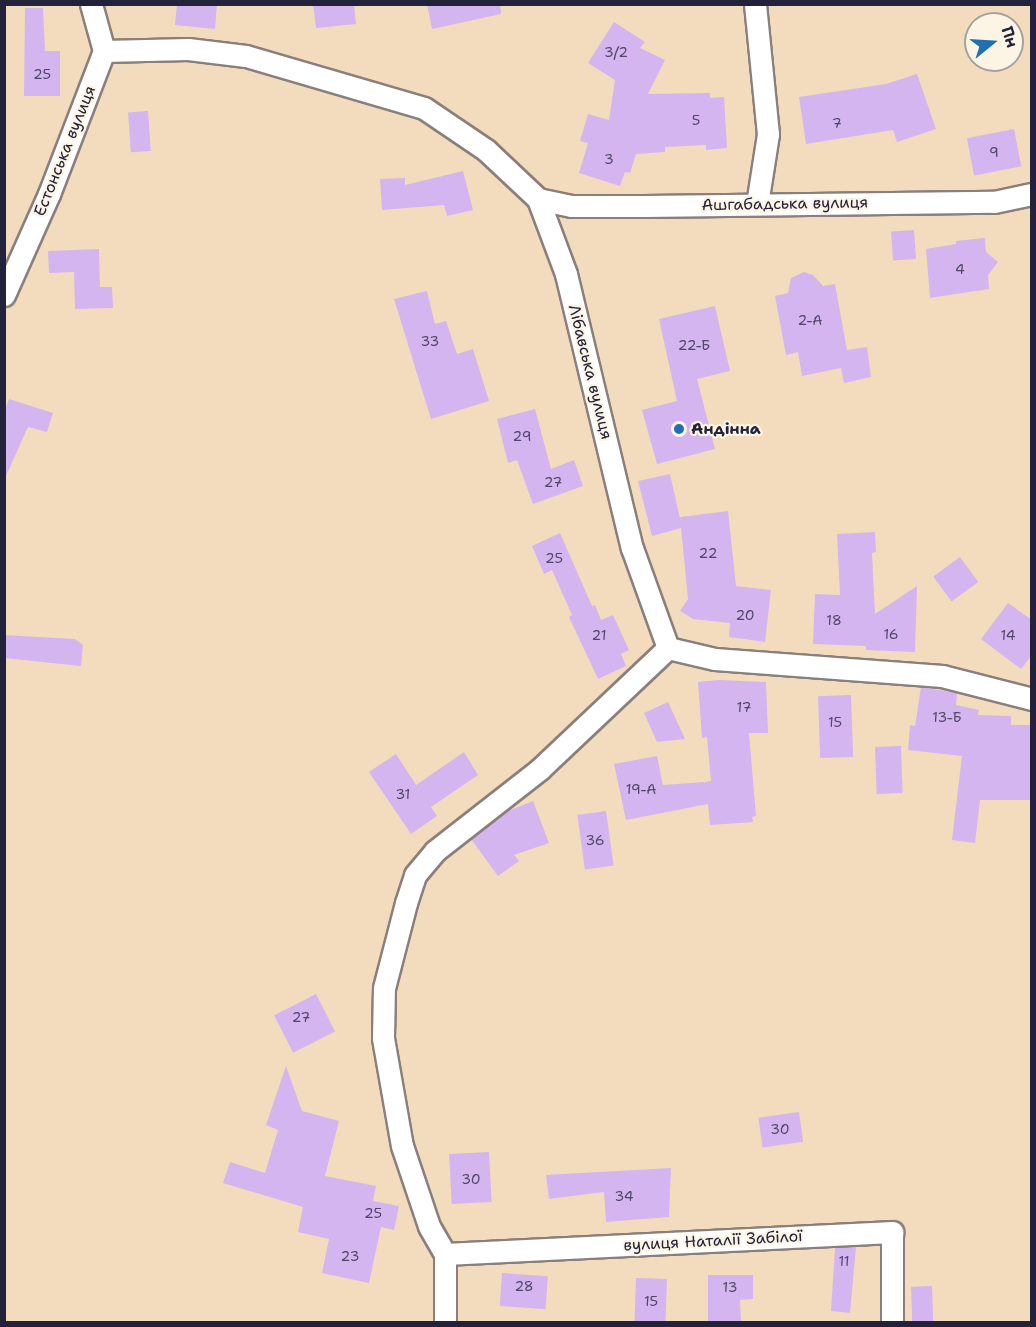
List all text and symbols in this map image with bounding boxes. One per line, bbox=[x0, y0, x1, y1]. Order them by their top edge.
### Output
north arrow bbox=[964, 12, 1024, 72]
text: Пн bbox=[996, 24, 1023, 50]
house number: 3/2 bbox=[604, 44, 628, 60]
house number: 25 bbox=[33, 66, 51, 82]
street label: Естонська вулиця bbox=[30, 83, 100, 219]
house number: 5 bbox=[692, 112, 700, 128]
house number: 7 bbox=[832, 115, 842, 131]
house number: 9 bbox=[989, 144, 999, 160]
house number: 3 bbox=[604, 151, 614, 167]
street label: Ашгабадська вулиця bbox=[702, 193, 868, 215]
house number: 4 bbox=[955, 261, 965, 277]
street label: Лібавська вулиця bbox=[564, 303, 616, 441]
house number: 2-А bbox=[798, 312, 822, 328]
house number: 33 bbox=[421, 333, 439, 349]
house number: 22-Б bbox=[678, 337, 710, 353]
place label: Андінна bbox=[691, 419, 761, 439]
marker: Андінна bbox=[672, 422, 686, 436]
house number: 29 bbox=[513, 428, 531, 444]
house number: 27 bbox=[544, 474, 562, 490]
house number: 22 bbox=[699, 545, 717, 561]
house number: 25 bbox=[545, 550, 563, 566]
house number: 20 bbox=[735, 607, 755, 623]
house number: 18 bbox=[826, 612, 842, 628]
house number: 16 bbox=[883, 626, 899, 642]
house number: 21 bbox=[592, 627, 606, 643]
house number: 14 bbox=[1000, 627, 1016, 643]
house number: 17 bbox=[737, 699, 751, 715]
house number: 13-Б bbox=[932, 709, 962, 725]
house number: 15 bbox=[828, 714, 842, 730]
house number: 19-А bbox=[626, 781, 656, 797]
house number: 31 bbox=[396, 786, 410, 802]
house number: 36 bbox=[585, 832, 605, 848]
house number: 27 bbox=[292, 1009, 310, 1025]
house number: 30 bbox=[770, 1121, 790, 1137]
house number: 30 bbox=[461, 1171, 481, 1187]
house number: 34 bbox=[614, 1188, 634, 1204]
house number: 25 bbox=[364, 1205, 382, 1221]
street label: вулиця Наталії Забілої bbox=[623, 1227, 803, 1255]
house number: 23 bbox=[341, 1248, 359, 1264]
house number: 11 bbox=[838, 1253, 850, 1269]
house number: 28 bbox=[514, 1278, 534, 1294]
house number: 13 bbox=[723, 1279, 737, 1295]
house number: 15 bbox=[644, 1293, 658, 1309]

